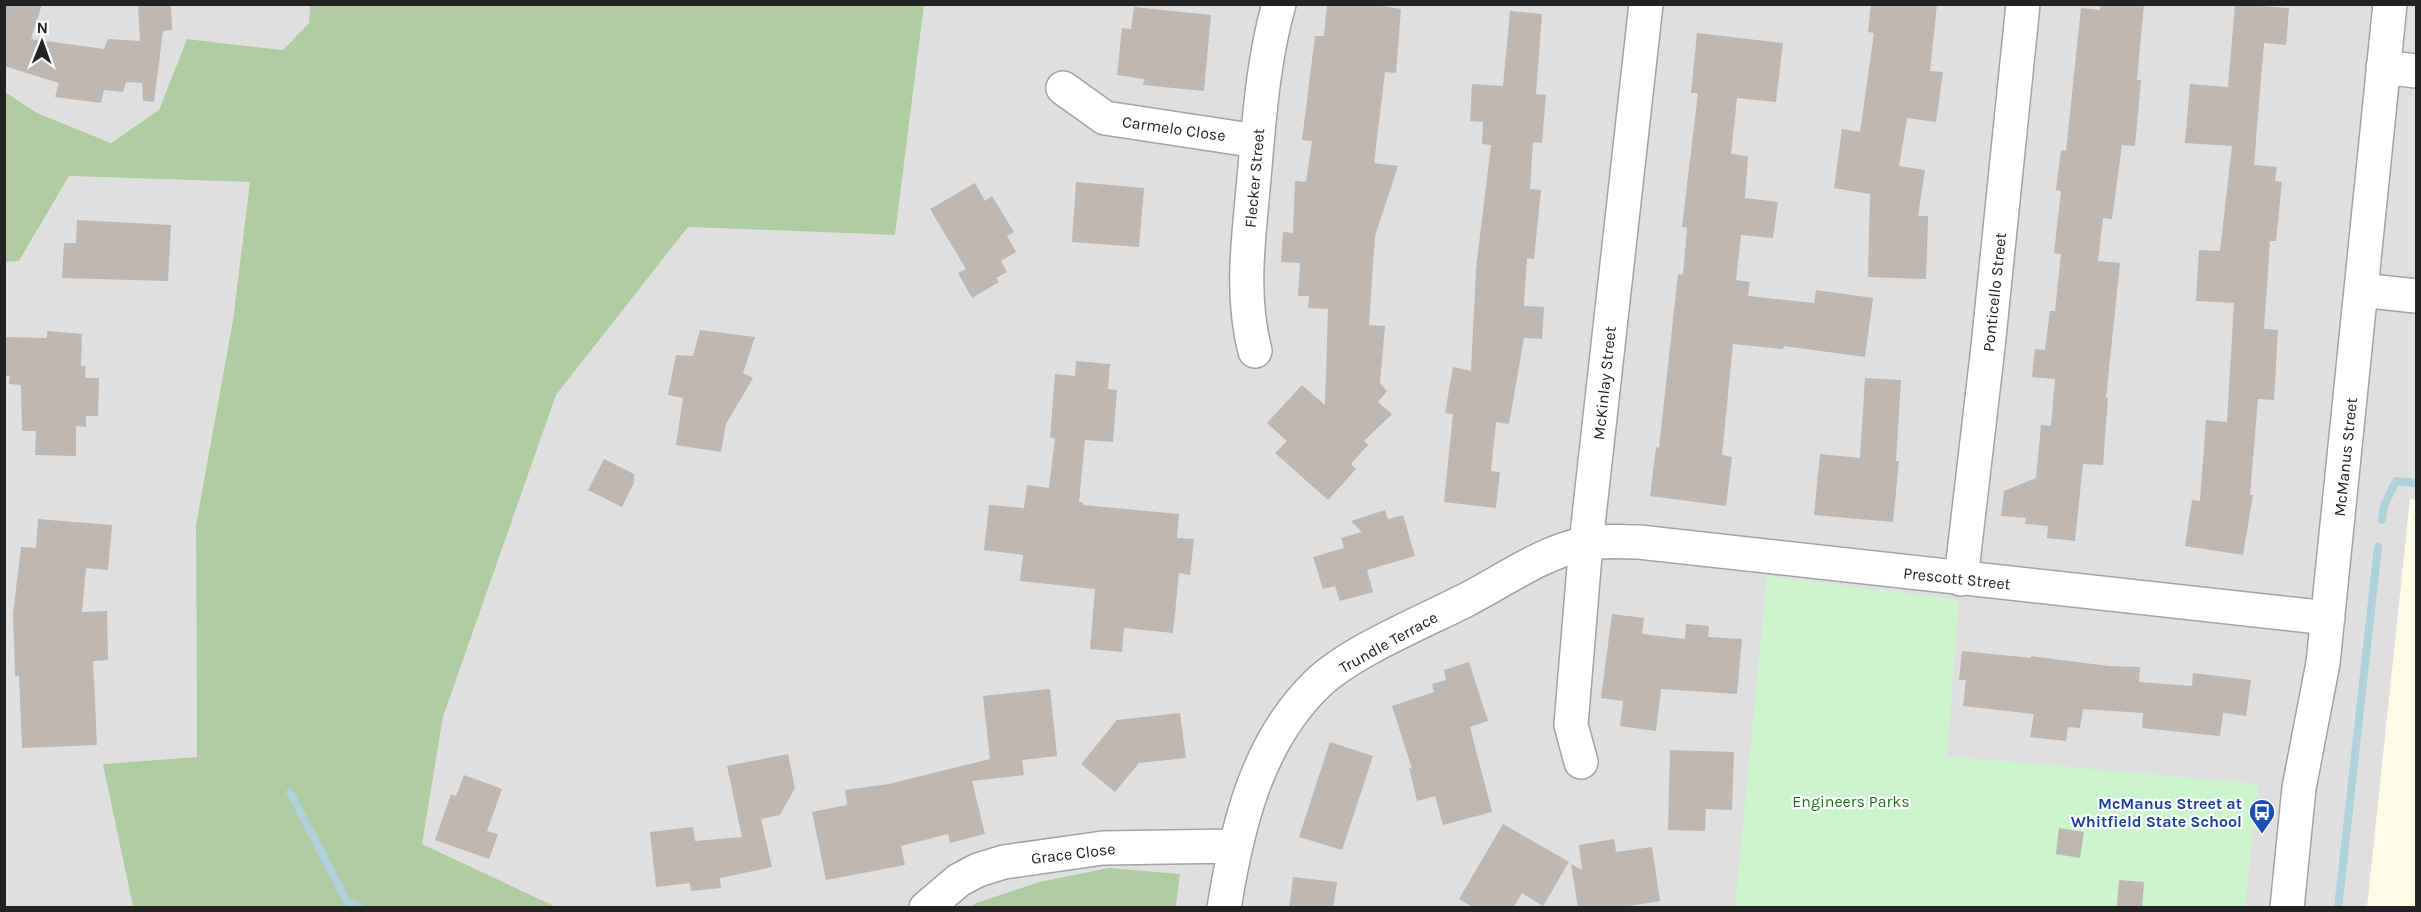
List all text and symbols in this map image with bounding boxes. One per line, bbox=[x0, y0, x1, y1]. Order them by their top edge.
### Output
north arrow bbox=[12, 12, 72, 72]
text: N bbox=[36, 18, 48, 37]
street label: Carmelo Close bbox=[1121, 112, 1227, 145]
street label: Flecker Street bbox=[1241, 127, 1268, 229]
street label: Ponticello Street bbox=[1979, 231, 2010, 353]
street label: McKinlay Street bbox=[1589, 325, 1620, 441]
street label: McManus Street bbox=[2330, 397, 2361, 518]
street label: Prescott Street bbox=[1902, 563, 2012, 594]
street label: Trundle Terrace bbox=[1336, 608, 1441, 677]
park label: Engineers Parks bbox=[1792, 792, 1910, 811]
place label: McManus Street at Whitfield State School bbox=[2071, 794, 2242, 831]
bus stop icon: McManus Street at Whitfield State School bbox=[2247, 797, 2277, 835]
street label: Grace Close bbox=[1030, 839, 1116, 868]

